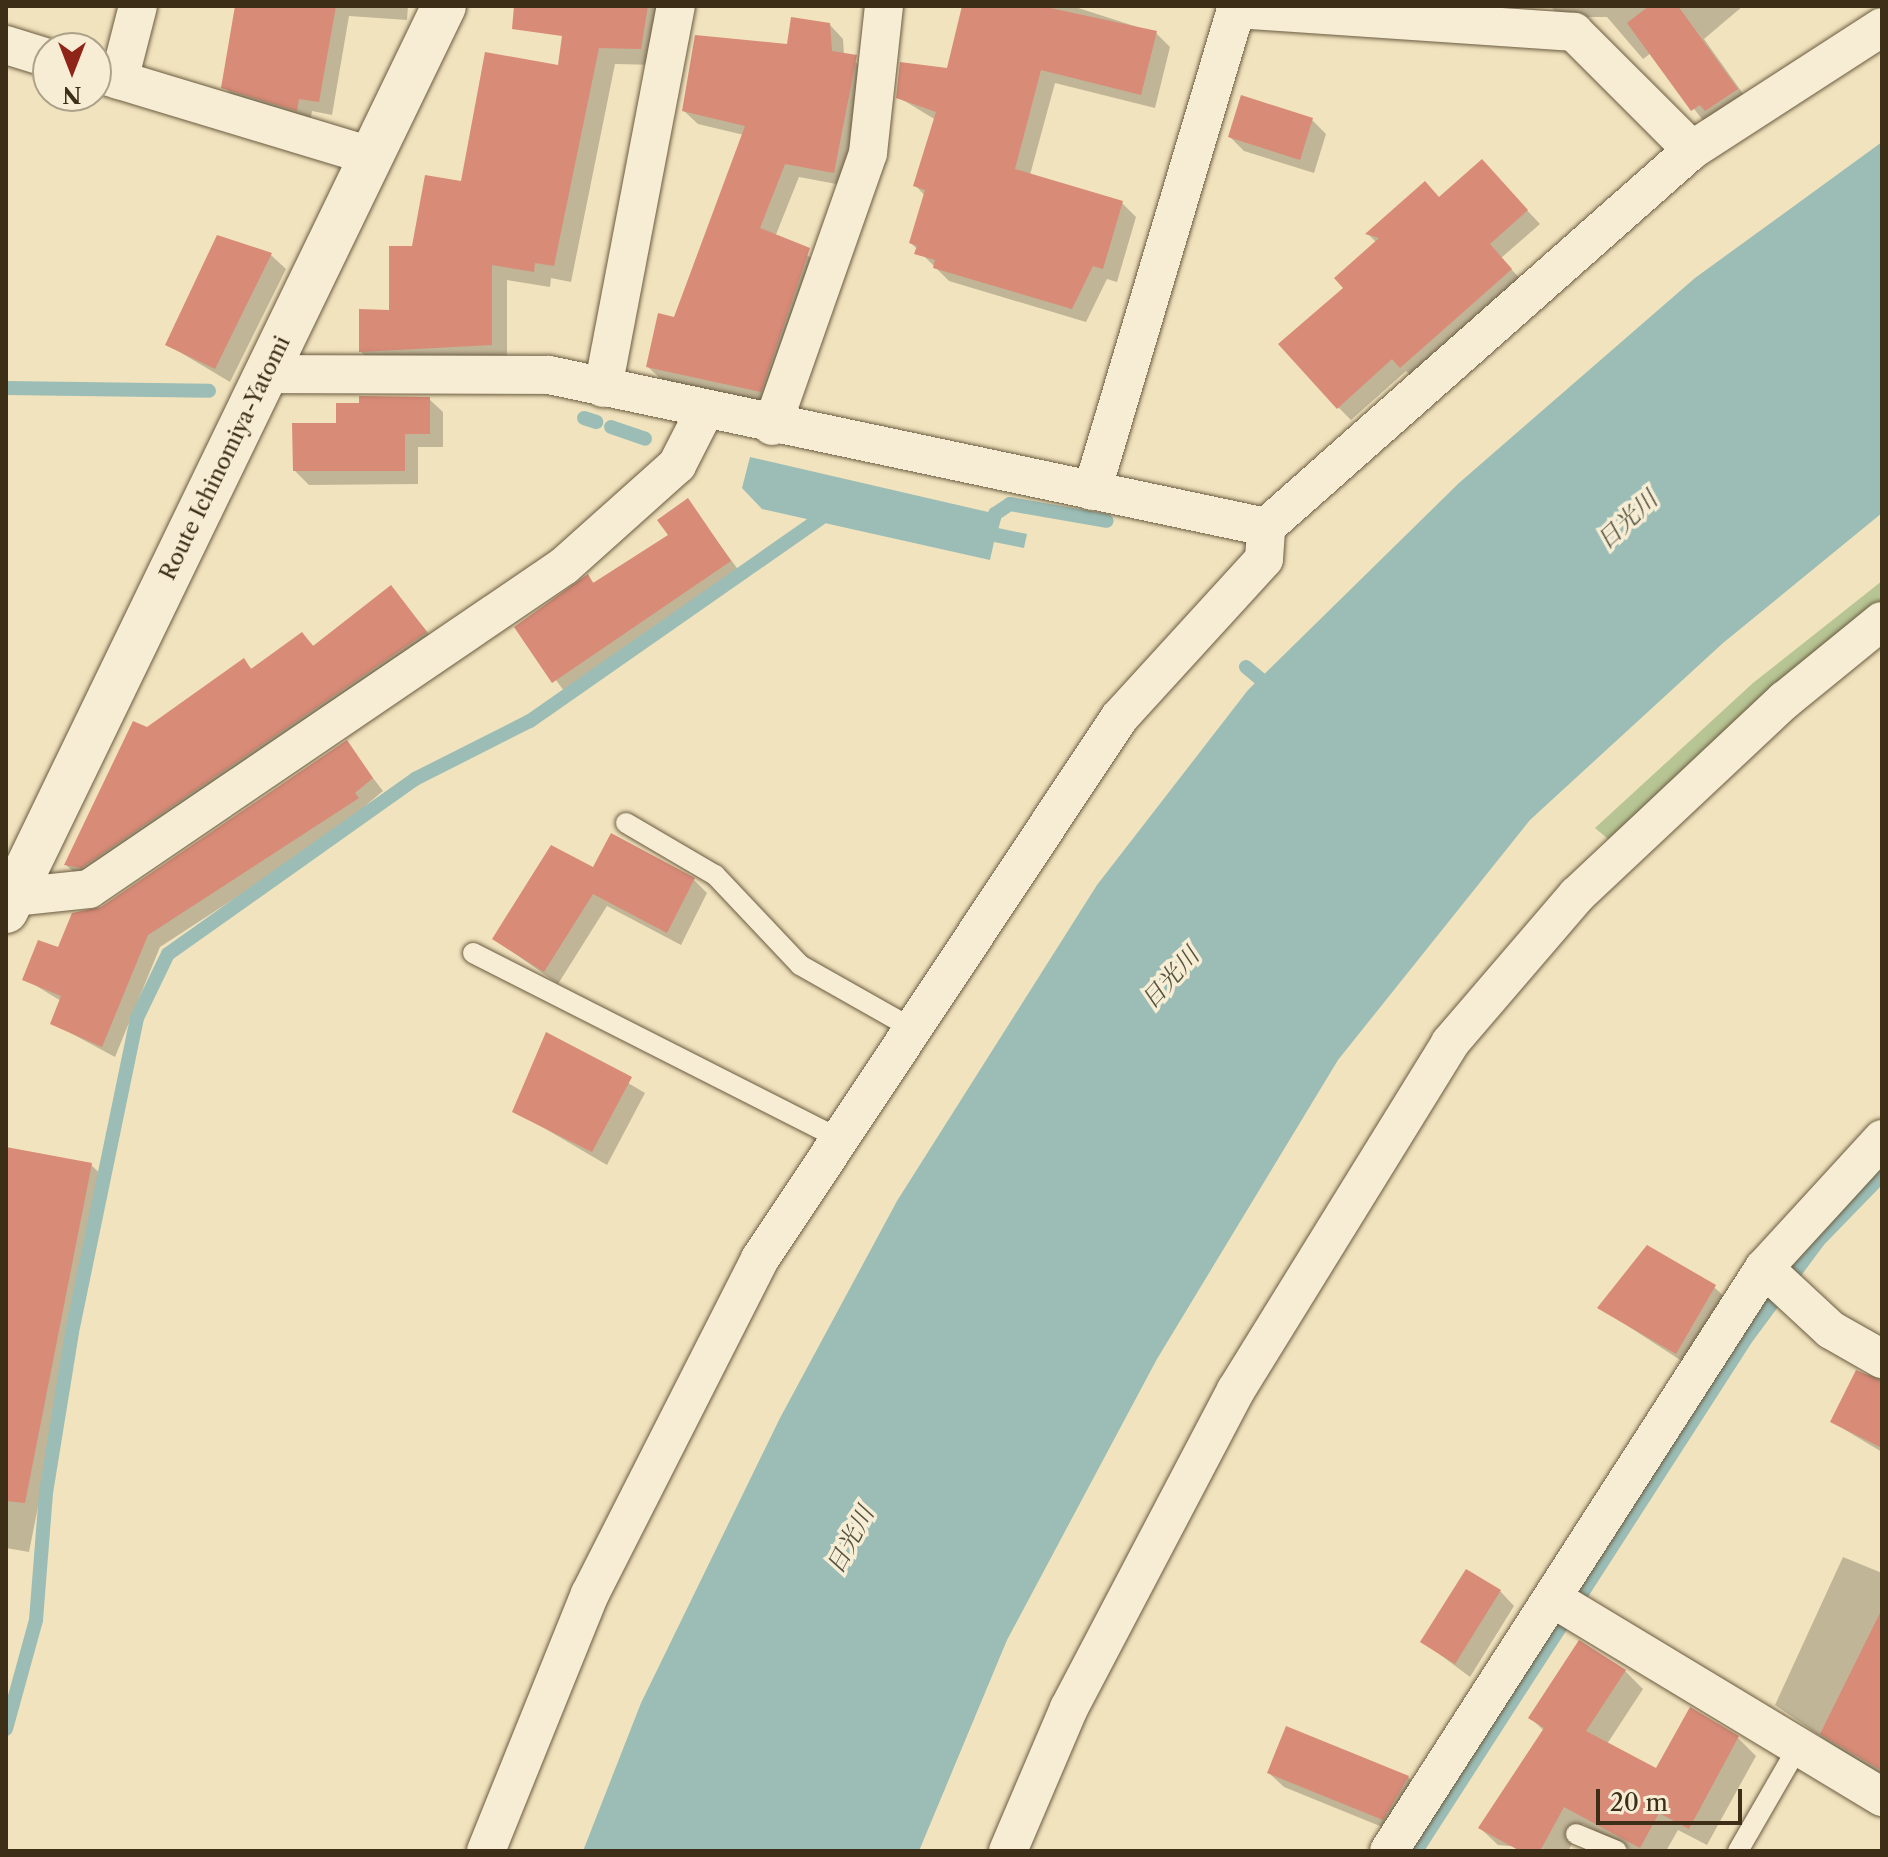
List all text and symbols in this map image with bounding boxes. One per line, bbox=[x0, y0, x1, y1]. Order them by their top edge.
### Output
north arrow bbox=[32, 32, 112, 112]
text: N bbox=[62, 81, 82, 108]
street label: Route Ichinomiya-Yatomi bbox=[154, 332, 296, 584]
water label: 日光川 bbox=[1591, 485, 1663, 555]
water label: 日光川 bbox=[1135, 942, 1205, 1014]
water label: 日光川 bbox=[820, 1501, 880, 1579]
scale bar bbox=[1600, 1773, 1746, 1823]
text: 20 m bbox=[1610, 1788, 1668, 1817]

